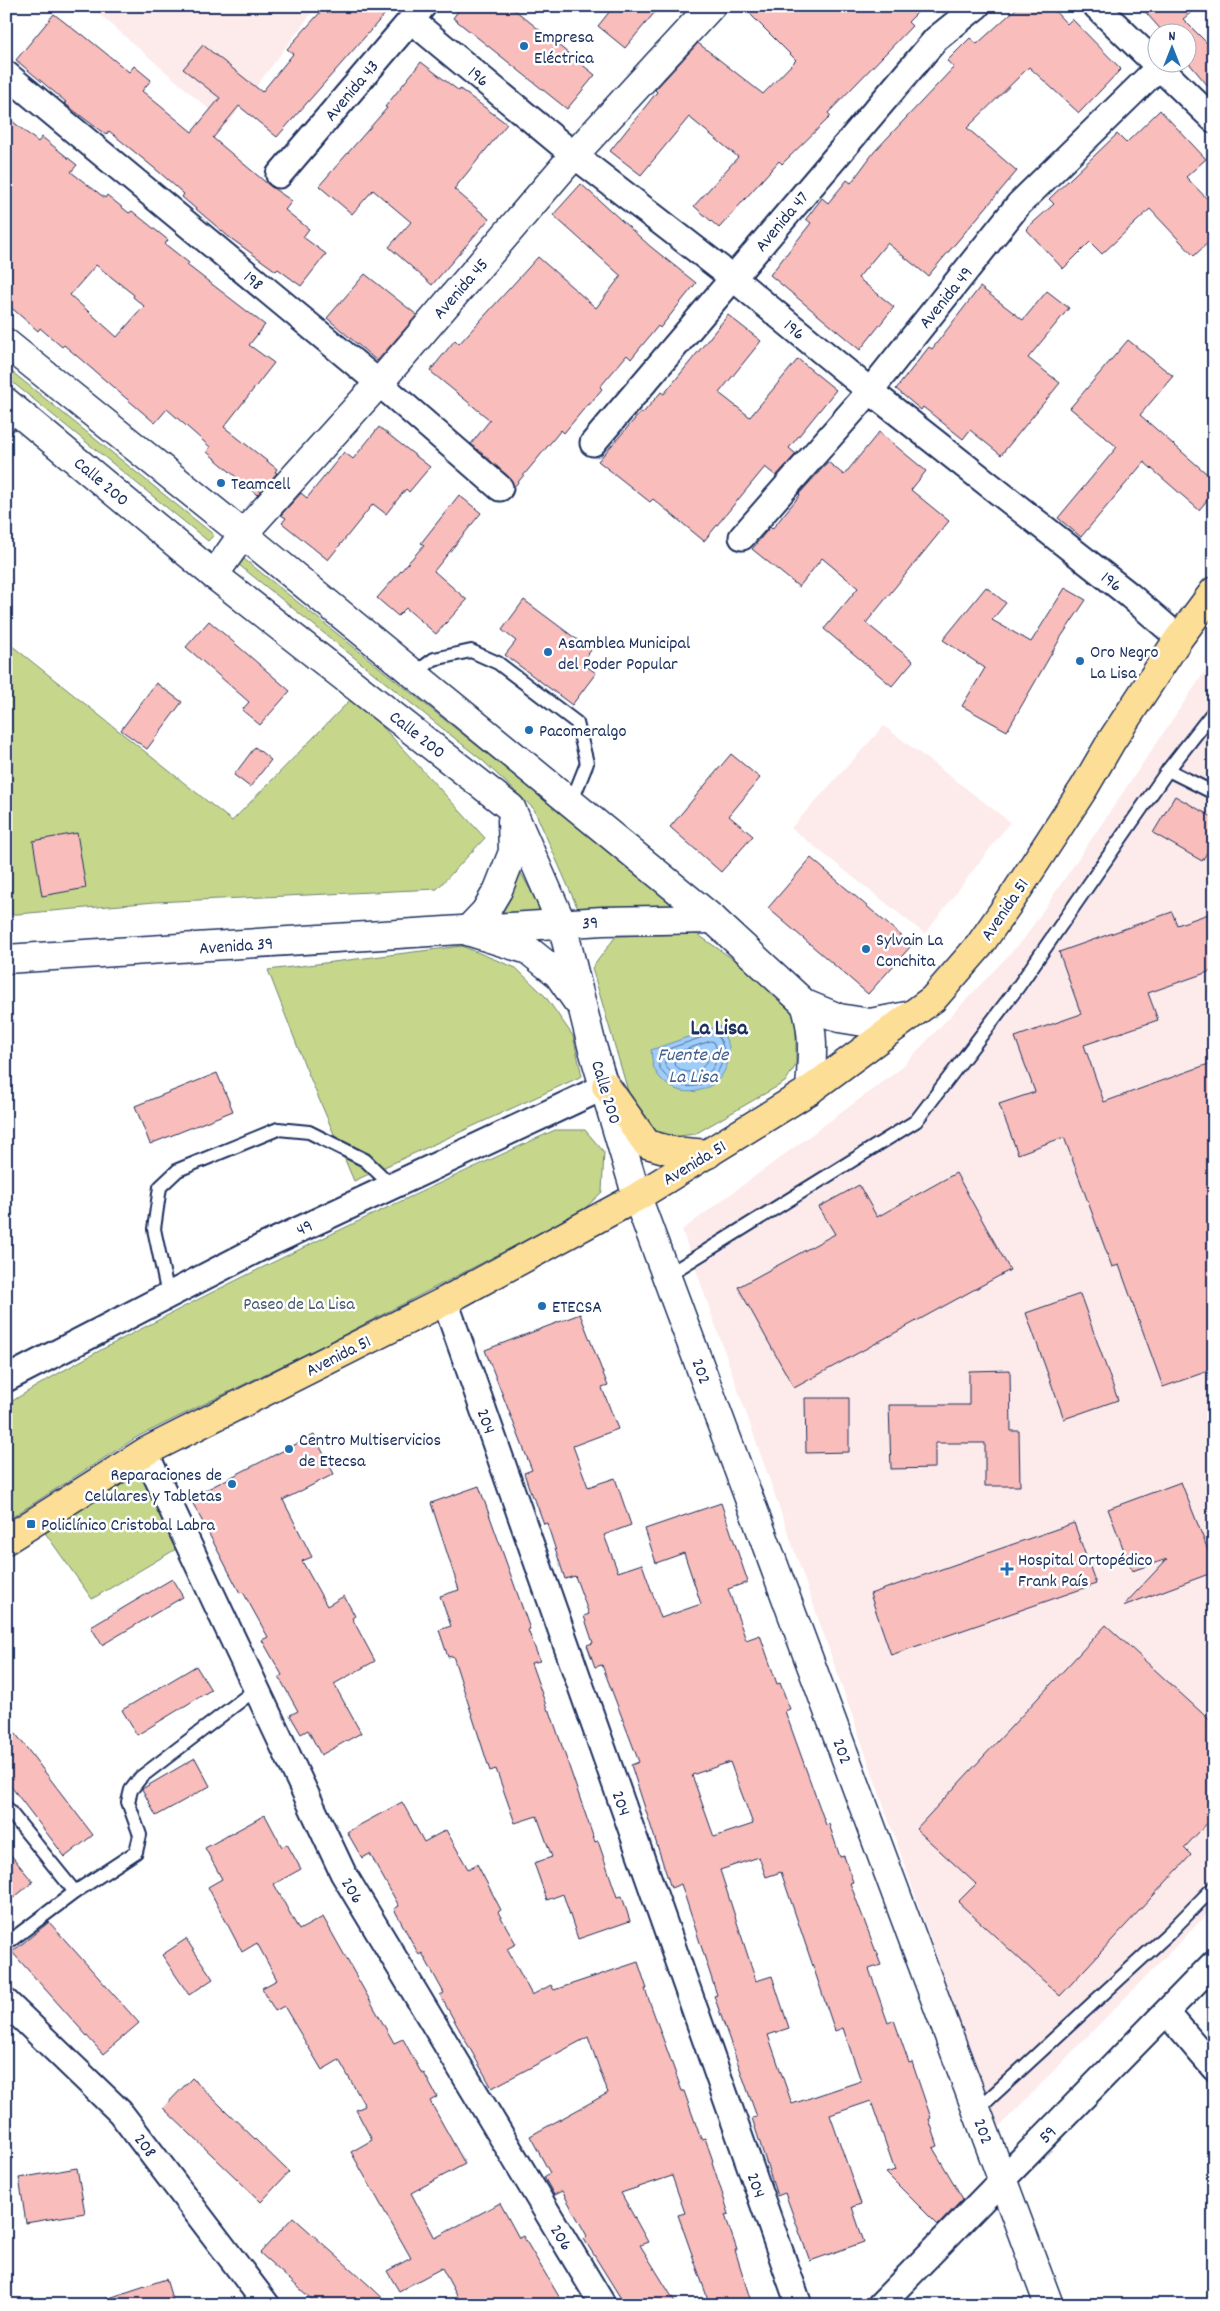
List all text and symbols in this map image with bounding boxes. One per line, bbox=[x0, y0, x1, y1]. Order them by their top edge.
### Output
north arrow bbox=[1148, 22, 1198, 72]
place label: Empresa Eléctrica bbox=[534, 26, 594, 72]
text: N bbox=[1169, 27, 1176, 47]
marker: Empresa Eléctrica bbox=[518, 40, 530, 52]
street label: Avenida 43 bbox=[320, 55, 386, 128]
street label: 196 bbox=[461, 62, 493, 94]
street label: Avenida 47 bbox=[750, 187, 816, 258]
street label: Avenida 45 bbox=[428, 254, 495, 326]
street label: Avenida 49 bbox=[914, 262, 980, 335]
street label: 198 bbox=[237, 266, 268, 298]
street label: 196 bbox=[777, 315, 809, 347]
street label: Calle 200 bbox=[67, 452, 133, 514]
place label: Teamcell bbox=[231, 473, 291, 498]
marker: Teamcell bbox=[215, 477, 227, 489]
street label: 196 bbox=[1094, 567, 1126, 599]
place label: Asamblea Municipal del Poder Popular bbox=[558, 632, 691, 678]
place label: Oro Negro La Lisa bbox=[1090, 641, 1159, 687]
marker: Asamblea Municipal del Poder Popular bbox=[542, 646, 554, 658]
marker: Oro Negro La Lisa bbox=[1074, 655, 1086, 667]
street label: Calle 200 bbox=[383, 706, 450, 766]
place label: Pacomeralgo bbox=[539, 720, 626, 745]
marker: Pacomeralgo bbox=[523, 724, 535, 736]
street label: Avenida 51 bbox=[976, 874, 1036, 946]
street label: 39 bbox=[581, 912, 599, 937]
place label: Sylvain La Conchita bbox=[876, 929, 944, 975]
street label: Avenida 39 bbox=[198, 932, 274, 963]
marker: Sylvain La Conchita bbox=[860, 943, 872, 955]
district label: La Lisa bbox=[691, 1014, 748, 1045]
water label: Fuente de La Lisa bbox=[658, 1043, 730, 1092]
street label: Calle 200 bbox=[583, 1058, 626, 1128]
street label: Avenida 51 bbox=[659, 1135, 732, 1193]
street label: 49 bbox=[293, 1215, 317, 1244]
park label: Paseo de La Lisa bbox=[243, 1293, 355, 1318]
place label: ETECSA bbox=[552, 1296, 602, 1321]
marker: ETECSA bbox=[536, 1300, 548, 1312]
street label: Avenida 51 bbox=[302, 1330, 376, 1384]
street label: 202 bbox=[684, 1356, 716, 1388]
street label: 204 bbox=[469, 1406, 501, 1438]
place label: Centro Multiservicios de Etecsa bbox=[299, 1429, 441, 1475]
marker: Centro Multiservicios de Etecsa bbox=[283, 1443, 295, 1455]
place label: Reparaciones de Celulares y Tabletas bbox=[84, 1464, 222, 1510]
marker: Reparaciones de Celulares y Tabletas bbox=[226, 1478, 238, 1490]
place label: Policlínico Cristobal Labra bbox=[41, 1514, 216, 1539]
marker: Policlínico Cristobal Labra bbox=[25, 1518, 37, 1530]
place label: Hospital Ortopédico Frank País bbox=[1018, 1549, 1153, 1595]
marker: Hospital Ortopédico Frank País bbox=[1000, 1562, 1014, 1576]
street label: 202 bbox=[825, 1736, 857, 1768]
street label: 204 bbox=[604, 1788, 636, 1820]
street label: 206 bbox=[333, 1873, 368, 1909]
street label: 202 bbox=[966, 2116, 998, 2148]
street label: 59 bbox=[1034, 2121, 1063, 2150]
street label: 208 bbox=[127, 2129, 161, 2164]
street label: 204 bbox=[739, 2170, 771, 2202]
street label: 206 bbox=[542, 2220, 577, 2256]

